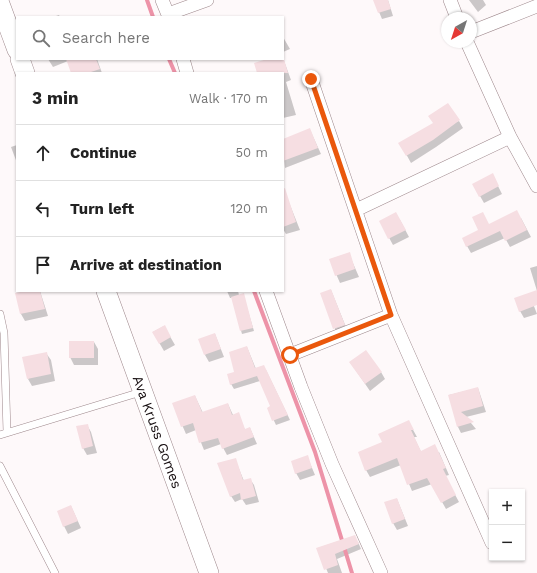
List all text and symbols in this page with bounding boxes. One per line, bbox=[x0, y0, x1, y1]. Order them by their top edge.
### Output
north arrow bbox=[441, 12, 477, 48]
search box bbox=[16, 16, 284, 60]
icon: search bbox=[30, 27, 52, 49]
text: Search here bbox=[62, 29, 150, 47]
route end bbox=[302, 70, 320, 88]
text: 3 min bbox=[32, 88, 78, 108]
text: Walk · 170 m bbox=[189, 91, 268, 106]
icon: ahead bbox=[32, 142, 54, 164]
text: Continue bbox=[70, 144, 137, 162]
text: 50 m bbox=[236, 145, 268, 160]
icon: left bbox=[32, 198, 54, 220]
text: Turn left bbox=[70, 200, 134, 218]
text: 120 m bbox=[230, 201, 268, 216]
icon: arrive bbox=[32, 254, 54, 276]
text: Arrive at destination bbox=[70, 256, 222, 274]
route start bbox=[281, 346, 299, 364]
street label: Ava Kruss Gomes bbox=[130, 373, 185, 490]
map controls bbox=[489, 489, 525, 561]
button: + bbox=[489, 489, 525, 525]
button: − bbox=[489, 525, 525, 561]

